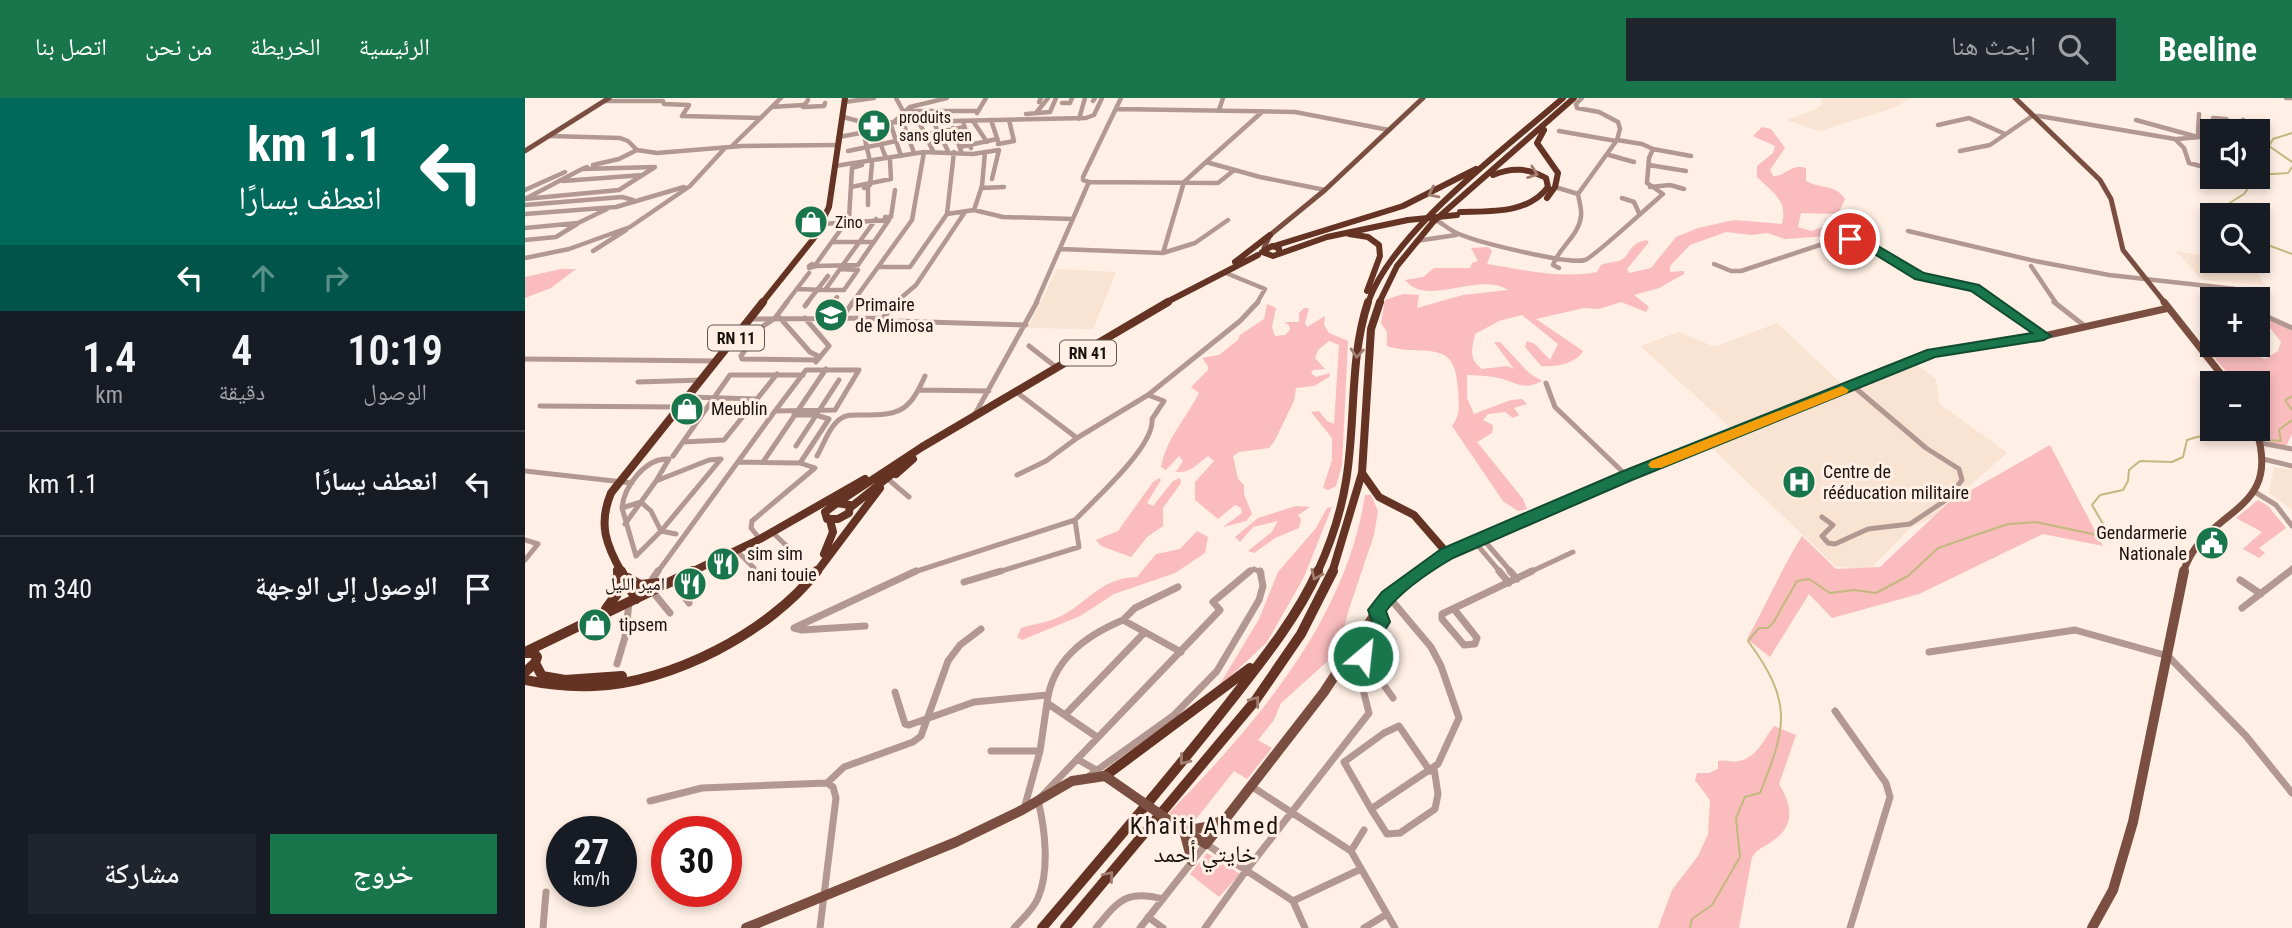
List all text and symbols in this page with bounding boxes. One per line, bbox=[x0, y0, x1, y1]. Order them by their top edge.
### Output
search box bbox=[1626, 18, 2116, 81]
icon: search bbox=[2054, 30, 2092, 68]
text: Beeline bbox=[2158, 30, 2257, 69]
text: ابحث هنا bbox=[1951, 31, 2036, 61]
text: اتصل بنا bbox=[35, 33, 107, 61]
text: من نحن bbox=[145, 33, 212, 61]
text: الخريطة bbox=[250, 33, 321, 61]
text: الرئيسية bbox=[359, 33, 430, 61]
pharmacy icon: produits sans gluten bbox=[855, 107, 893, 145]
place label: produits sans gluten bbox=[899, 108, 972, 145]
text: 1.1 km bbox=[247, 116, 382, 173]
map controls bbox=[2200, 119, 2270, 441]
button: sound bbox=[2200, 119, 2270, 189]
icon: left bbox=[406, 126, 497, 217]
one-way arrow bbox=[1526, 165, 1538, 179]
text: انعطف يسارًا bbox=[238, 179, 382, 217]
one-way arrow bbox=[1428, 185, 1440, 199]
shop icon: Zino bbox=[792, 203, 830, 241]
button: search bbox=[2200, 203, 2270, 273]
pin bbox=[1820, 209, 1880, 269]
place label: Zino bbox=[835, 213, 863, 232]
icon: arrive bbox=[1831, 220, 1869, 258]
icon: left bbox=[171, 259, 209, 297]
icon: ahead bbox=[244, 259, 282, 297]
icon: right bbox=[317, 259, 355, 297]
button: + bbox=[2200, 287, 2270, 357]
place label: Primaire de Mimosa bbox=[855, 294, 934, 336]
school or university icon: Primaire de Mimosa bbox=[812, 296, 850, 334]
text: 4 bbox=[231, 326, 252, 375]
text: 10:19 bbox=[347, 326, 443, 375]
road number: RN 11 bbox=[708, 326, 764, 350]
text: 1.4 bbox=[82, 333, 136, 382]
road number: RN 41 bbox=[1060, 341, 1116, 366]
one-way arrow bbox=[1350, 348, 1365, 359]
button: − bbox=[2200, 371, 2270, 441]
text: دقيقة bbox=[218, 379, 265, 406]
text: الوصول bbox=[363, 379, 427, 406]
text: km bbox=[95, 382, 123, 409]
shop icon: Meublin bbox=[668, 390, 706, 428]
place label: Meublin bbox=[711, 398, 768, 419]
place label: Centre de rééducation militaire bbox=[1823, 461, 1969, 503]
hospital icon: Centre de rééducation militaire bbox=[1780, 463, 1818, 501]
icon: left bbox=[459, 465, 497, 503]
text: انعطف يسارًا bbox=[314, 466, 438, 496]
text: 1.1 km bbox=[28, 469, 98, 499]
place label: Gendarmerie Nationale bbox=[2096, 522, 2187, 564]
public building icon: Gendarmerie Nationale bbox=[2193, 524, 2231, 562]
place label: sim sim nani touie bbox=[747, 543, 817, 585]
restaurant icon: sim sim nani touie bbox=[704, 545, 742, 583]
restaurant icon: امير الليل bbox=[671, 565, 709, 603]
one-way arrow bbox=[1310, 568, 1324, 580]
icon: arrive bbox=[459, 570, 497, 608]
text: الوصول إلى الوجهة bbox=[255, 571, 438, 601]
place label: امير الليل bbox=[605, 573, 665, 595]
text: 340 m bbox=[28, 574, 92, 604]
shop icon: tipsem bbox=[576, 606, 614, 644]
place label: tipsem bbox=[619, 614, 668, 635]
position arrow bbox=[1326, 619, 1400, 693]
one-way arrow bbox=[1246, 697, 1259, 709]
one-way arrow bbox=[1180, 751, 1192, 764]
district label: Khaiti Ahmed خايتي أحمد bbox=[1130, 812, 1280, 873]
speed limit sign: 30 bbox=[651, 816, 742, 907]
text: 27 bbox=[574, 832, 609, 873]
button: مشاركة bbox=[28, 834, 256, 914]
button: خروج bbox=[270, 834, 497, 914]
text: km/h bbox=[573, 868, 610, 889]
one-way arrow bbox=[1101, 871, 1113, 884]

